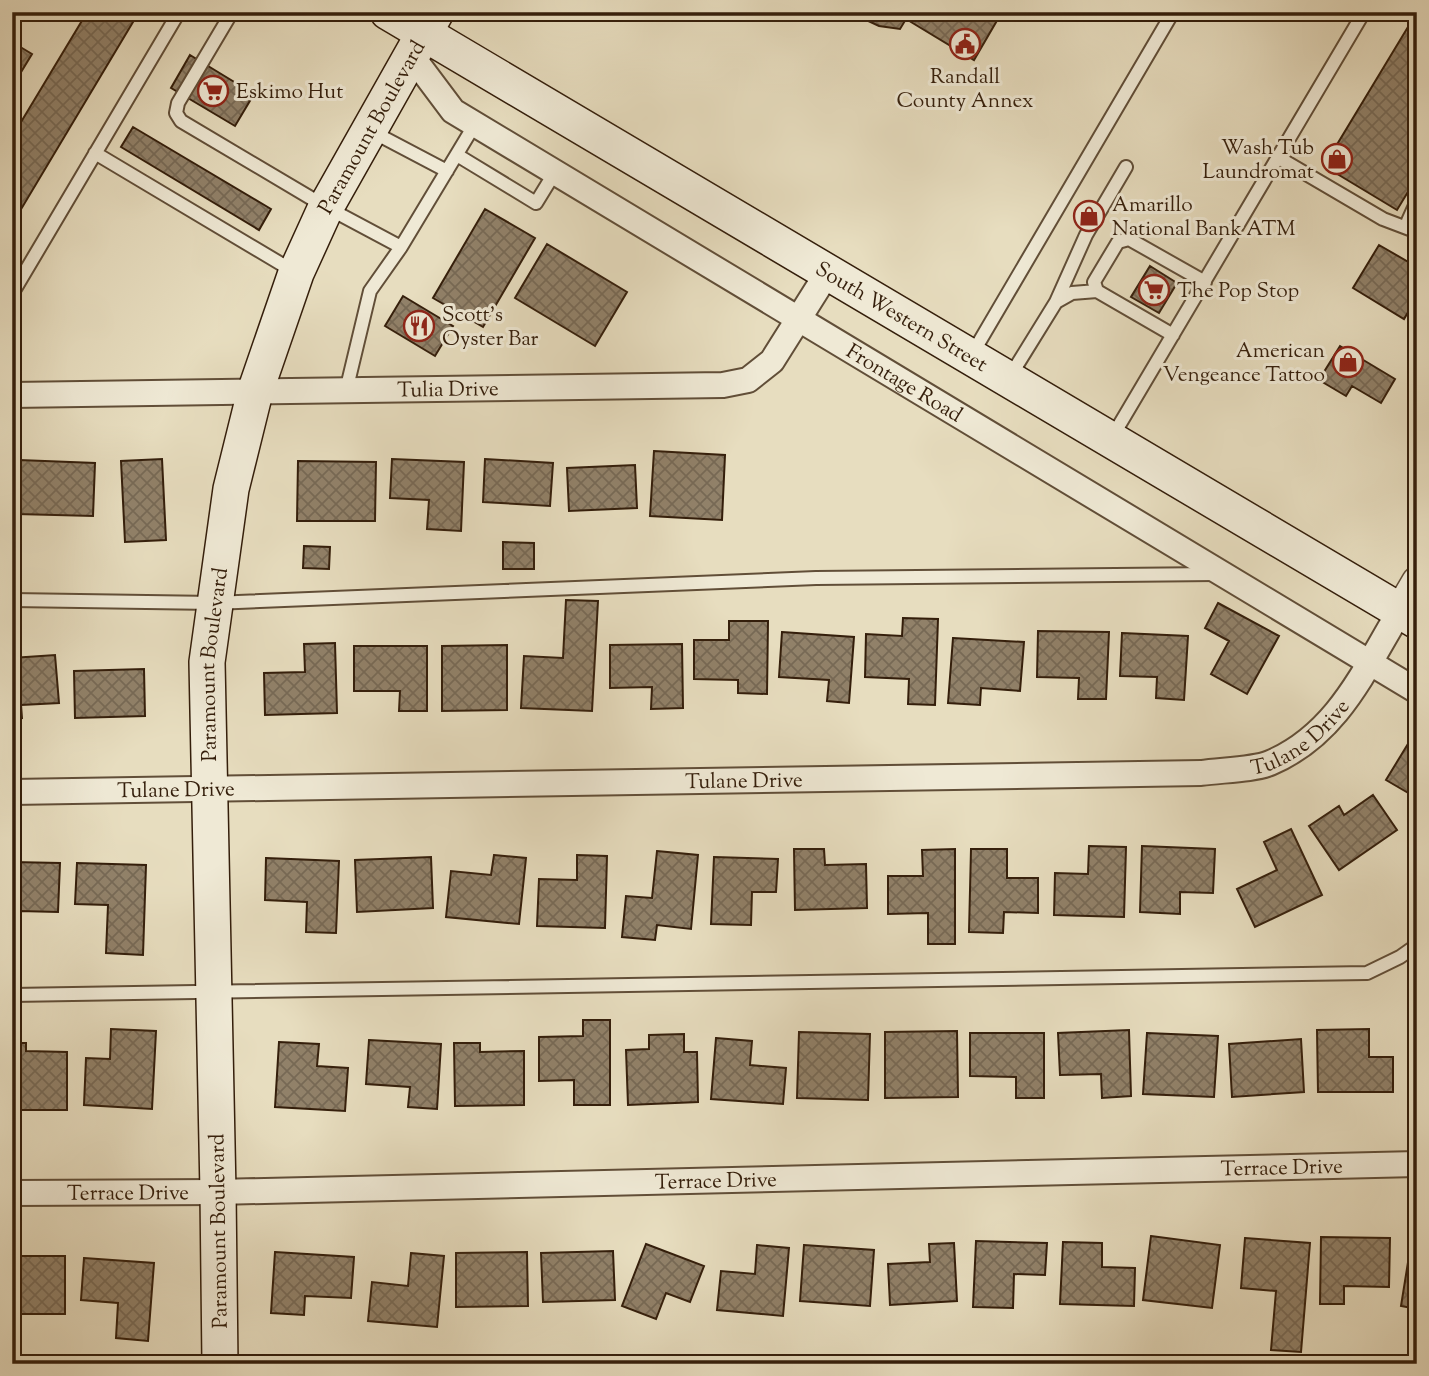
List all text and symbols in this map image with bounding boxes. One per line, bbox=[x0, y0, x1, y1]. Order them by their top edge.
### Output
public building icon: Randall County Annex bbox=[948, 27, 982, 61]
street label: Paramount Boulevard bbox=[312, 35, 434, 220]
place label: Randall County Annex bbox=[897, 63, 1033, 117]
supermarket icon: Eskimo Hut bbox=[196, 74, 230, 108]
place label: Eskimo Hut bbox=[236, 78, 343, 108]
place label: Wash Tub Laundromat bbox=[1203, 134, 1314, 188]
shop icon: Wash Tub Laundromat bbox=[1320, 142, 1354, 176]
place label: Amarillo National Bank ATM bbox=[1112, 191, 1296, 245]
shop icon: Amarillo National Bank ATM bbox=[1072, 199, 1106, 233]
street label: South Western Street bbox=[809, 255, 993, 380]
supermarket icon: The Pop Stop bbox=[1137, 273, 1171, 307]
place label: The Pop Stop bbox=[1177, 277, 1299, 307]
place label: Scott's Oyster Bar bbox=[442, 301, 539, 355]
restaurant icon: Scott's Oyster Bar bbox=[402, 309, 436, 343]
place label: American Vengeance Tattoo bbox=[1163, 337, 1325, 391]
street label: Frontage Road bbox=[840, 338, 968, 431]
shop icon: American Vengeance Tattoo bbox=[1331, 345, 1365, 379]
street label: Tulia Drive bbox=[397, 375, 499, 407]
street label: Paramount Boulevard bbox=[194, 565, 237, 762]
street label: Tulane Drive bbox=[1248, 694, 1358, 785]
street label: Tulane Drive bbox=[685, 766, 803, 798]
street label: Tulane Drive bbox=[117, 775, 235, 807]
street label: Paramount Boulevard bbox=[203, 1133, 237, 1329]
street label: Terrace Drive bbox=[1220, 1153, 1343, 1186]
street label: Terrace Drive bbox=[654, 1166, 777, 1199]
street label: Terrace Drive bbox=[67, 1179, 189, 1210]

